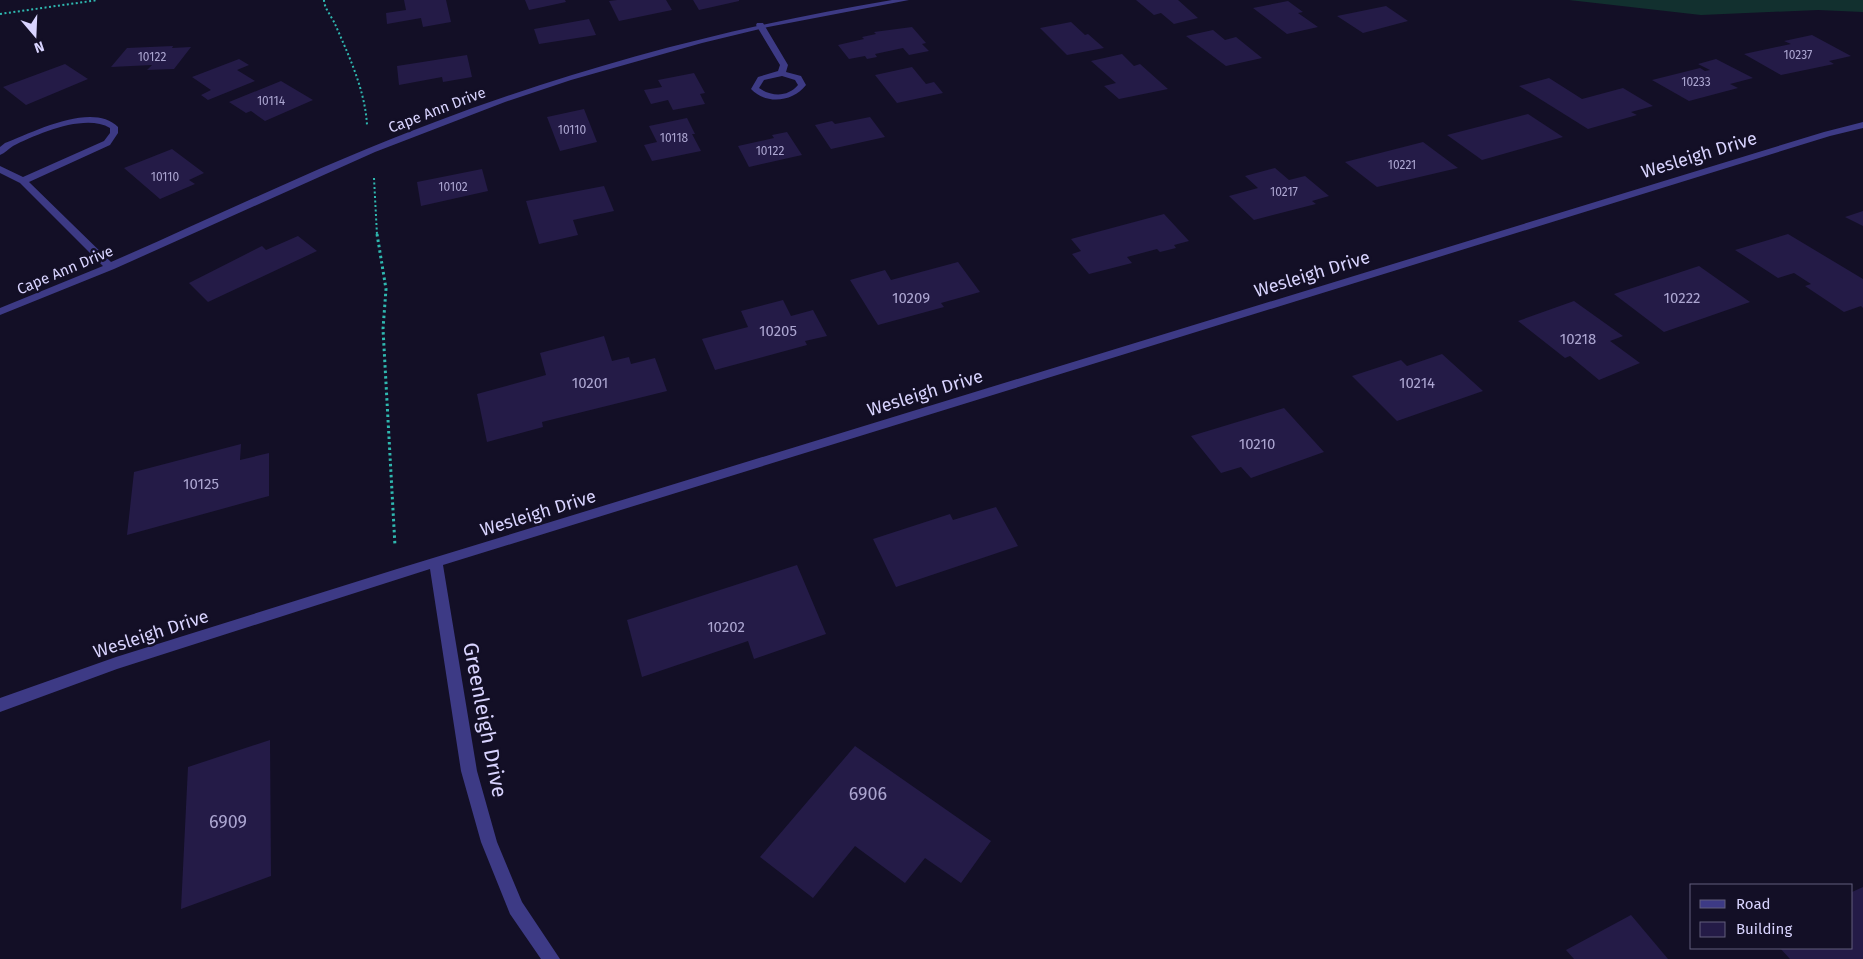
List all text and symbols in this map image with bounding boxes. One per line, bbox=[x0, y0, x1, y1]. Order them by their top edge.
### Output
north arrow bbox=[10, 10, 60, 60]
text: N bbox=[32, 37, 46, 56]
house number: 10237 bbox=[1784, 48, 1812, 62]
house number: 10122 bbox=[138, 50, 166, 64]
house number: 10233 bbox=[1681, 75, 1711, 89]
street label: Cape Ann Drive bbox=[386, 83, 488, 137]
house number: 10114 bbox=[257, 94, 286, 108]
house number: 10110 bbox=[558, 123, 587, 137]
street label: Wesleigh Drive bbox=[1638, 127, 1760, 183]
house number: 10118 bbox=[660, 131, 689, 145]
house number: 10122 bbox=[756, 144, 784, 158]
house number: 10221 bbox=[1388, 158, 1416, 172]
house number: 10110 bbox=[151, 170, 180, 184]
house number: 10102 bbox=[438, 180, 468, 194]
house number: 10217 bbox=[1270, 185, 1298, 199]
street label: Cape Ann Drive bbox=[14, 242, 116, 298]
street label: Wesleigh Drive bbox=[1251, 246, 1373, 302]
house number: 10209 bbox=[892, 289, 930, 307]
house number: 10222 bbox=[1664, 289, 1700, 307]
house number: 10205 bbox=[759, 322, 797, 340]
house number: 10218 bbox=[1560, 330, 1596, 348]
street label: Wesleigh Drive bbox=[864, 365, 986, 421]
house number: 10201 bbox=[572, 374, 608, 392]
house number: 10214 bbox=[1399, 374, 1435, 392]
house number: 10210 bbox=[1239, 435, 1275, 453]
house number: 10125 bbox=[183, 475, 219, 493]
street label: Wesleigh Drive bbox=[477, 485, 599, 541]
street label: Wesleigh Drive bbox=[91, 605, 211, 663]
house number: 10202 bbox=[707, 618, 745, 636]
street label: Greenleigh Drive bbox=[457, 640, 513, 800]
house number: 6906 bbox=[849, 783, 887, 805]
house number: 6909 bbox=[209, 811, 247, 833]
legend bbox=[1690, 884, 1853, 949]
text: Road bbox=[1736, 895, 1771, 913]
text: Building bbox=[1736, 920, 1792, 938]

